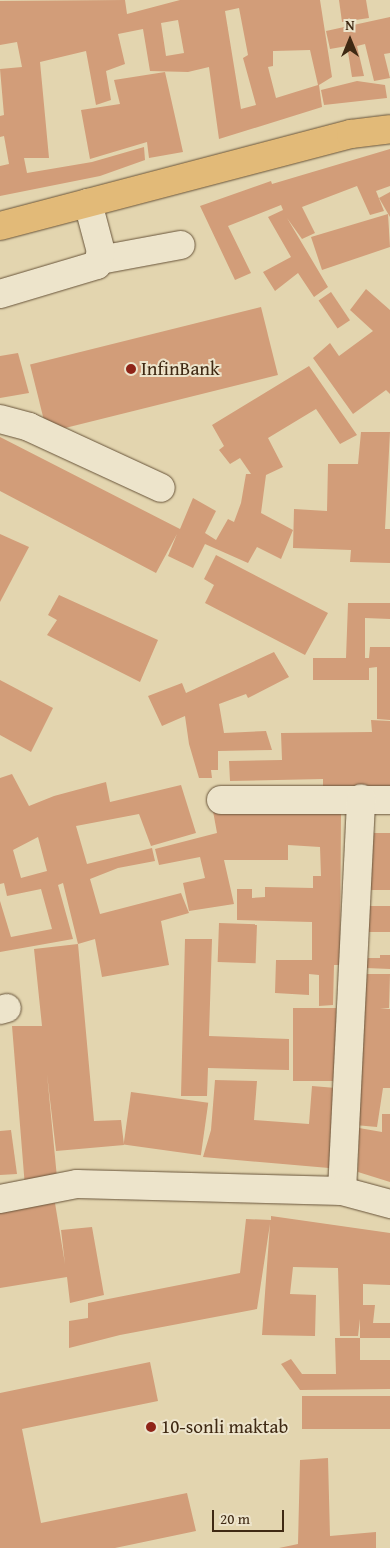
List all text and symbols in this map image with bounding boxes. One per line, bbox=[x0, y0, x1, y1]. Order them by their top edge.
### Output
north arrow bbox=[325, 15, 375, 65]
text: N bbox=[345, 15, 355, 35]
place label: InfinBank bbox=[141, 358, 220, 380]
marker: InfinBank bbox=[125, 363, 137, 375]
place label: 10-sonli maktab bbox=[161, 1416, 288, 1438]
marker: 10-sonli maktab bbox=[145, 1421, 157, 1433]
scale bar bbox=[215, 1500, 288, 1532]
text: 20 m bbox=[220, 1508, 250, 1529]

